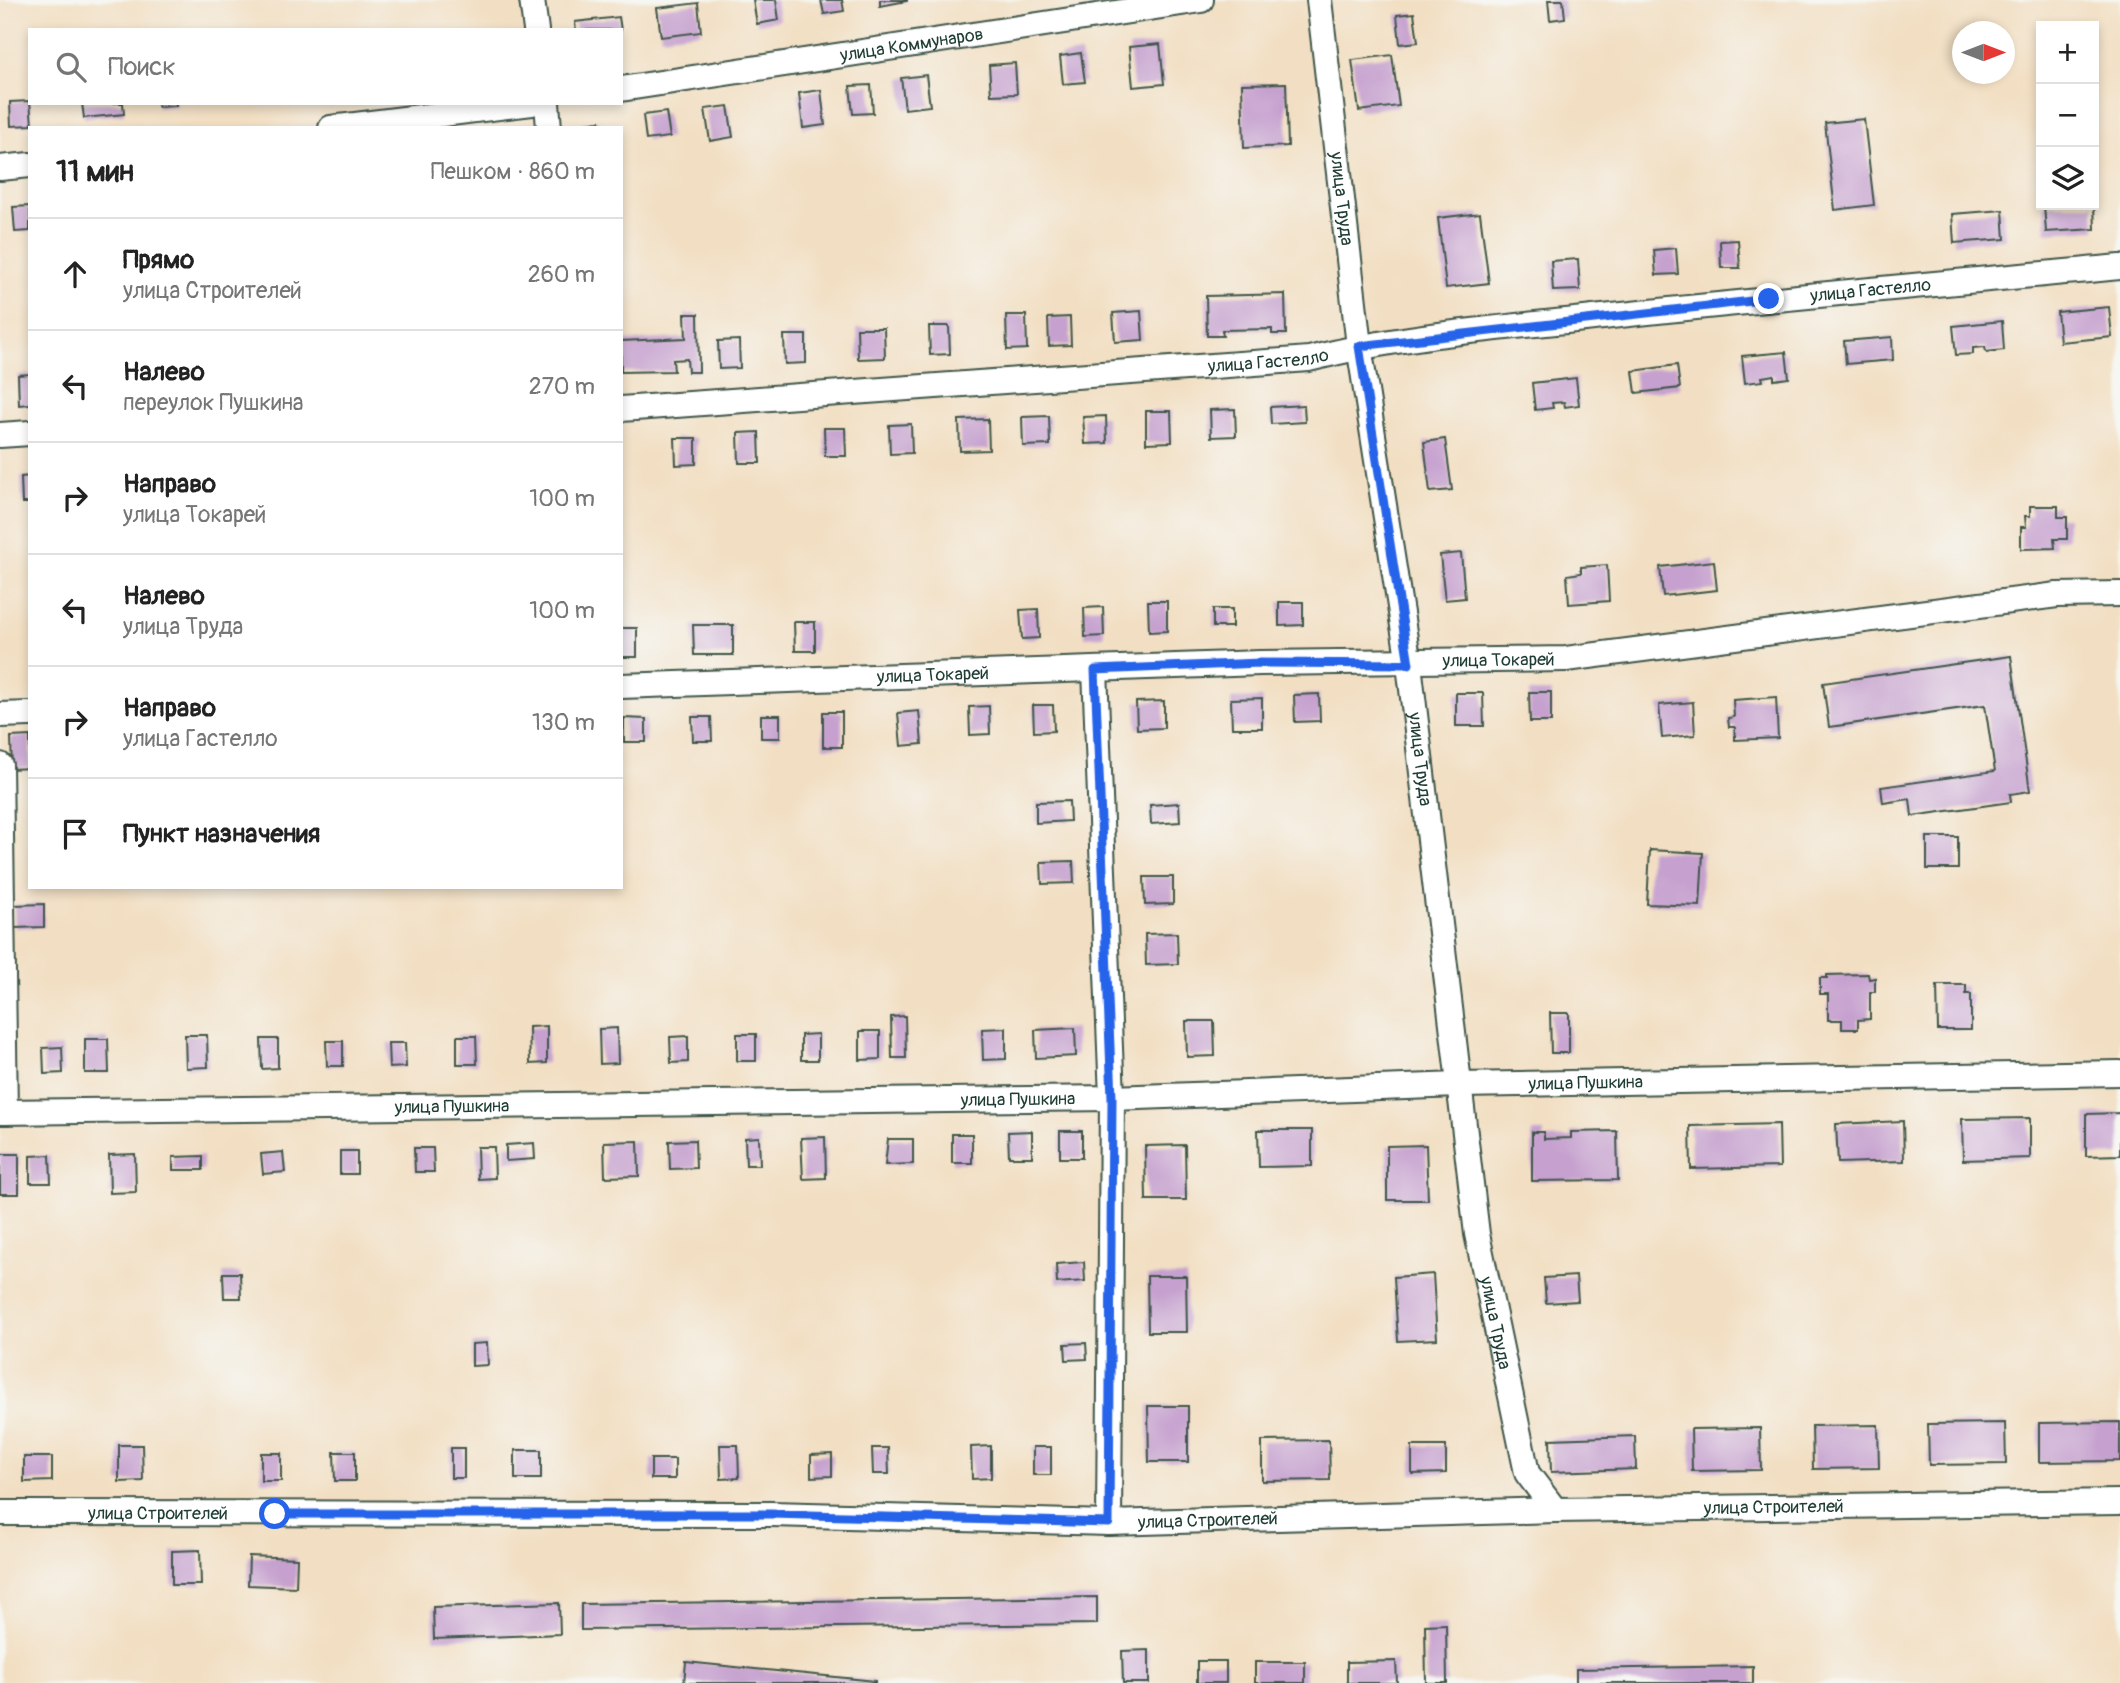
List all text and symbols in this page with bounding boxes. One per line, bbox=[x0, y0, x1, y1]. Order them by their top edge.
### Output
north arrow bbox=[1952, 21, 2015, 84]
map controls bbox=[2036, 21, 2099, 210]
button: + bbox=[2036, 21, 2099, 84]
street label: улица Коммунаров bbox=[837, 22, 985, 67]
search box bbox=[28, 28, 623, 105]
icon: search bbox=[52, 48, 90, 86]
text: Поиск bbox=[108, 51, 176, 83]
button: − bbox=[2036, 84, 2099, 147]
button: layers bbox=[2036, 147, 2099, 210]
street label: улица Труда bbox=[1325, 150, 1359, 247]
text: 11 мин bbox=[56, 153, 134, 190]
text: Пешком · 860 m bbox=[431, 157, 595, 186]
text: Прямо bbox=[123, 244, 194, 276]
icon: ahead bbox=[56, 255, 94, 293]
text: 260 m bbox=[528, 260, 595, 289]
street label: улица Гастелло bbox=[1808, 273, 1932, 307]
text: улица Строителей bbox=[123, 276, 302, 305]
route end bbox=[1753, 283, 1784, 314]
street label: улица Гастелло bbox=[1206, 343, 1331, 378]
text: Налево bbox=[123, 356, 205, 388]
icon: left bbox=[56, 367, 94, 405]
text: 270 m bbox=[529, 372, 595, 401]
text: переулок Пушкина bbox=[123, 388, 304, 417]
text: Направо bbox=[123, 468, 216, 500]
icon: right bbox=[56, 479, 94, 517]
text: 100 m bbox=[529, 484, 595, 513]
text: улица Токарей bbox=[123, 500, 266, 529]
text: Налево bbox=[123, 580, 205, 612]
icon: left bbox=[56, 591, 94, 629]
text: 100 m bbox=[529, 596, 595, 625]
text: улица Труда bbox=[123, 612, 243, 641]
street label: улица Токарей bbox=[1441, 648, 1555, 672]
street label: улица Токарей bbox=[875, 661, 989, 688]
text: Направо bbox=[123, 692, 216, 724]
icon: right bbox=[56, 703, 94, 741]
text: 130 m bbox=[532, 708, 595, 737]
street label: улица Труда bbox=[1403, 710, 1437, 807]
text: улица Гастелло bbox=[123, 724, 278, 753]
icon: arrive bbox=[56, 815, 94, 853]
text: Пункт назначения bbox=[123, 818, 320, 850]
street label: улица Пушкина bbox=[1527, 1070, 1643, 1095]
street label: улица Пушкина bbox=[959, 1087, 1075, 1111]
street label: улица Пушкина bbox=[393, 1094, 509, 1119]
street label: улица Труда bbox=[1474, 1273, 1516, 1371]
street label: улица Строителей bbox=[1703, 1494, 1844, 1519]
route start bbox=[259, 1498, 290, 1529]
street label: улица Строителей bbox=[87, 1502, 228, 1525]
street label: улица Строителей bbox=[1137, 1507, 1278, 1534]

